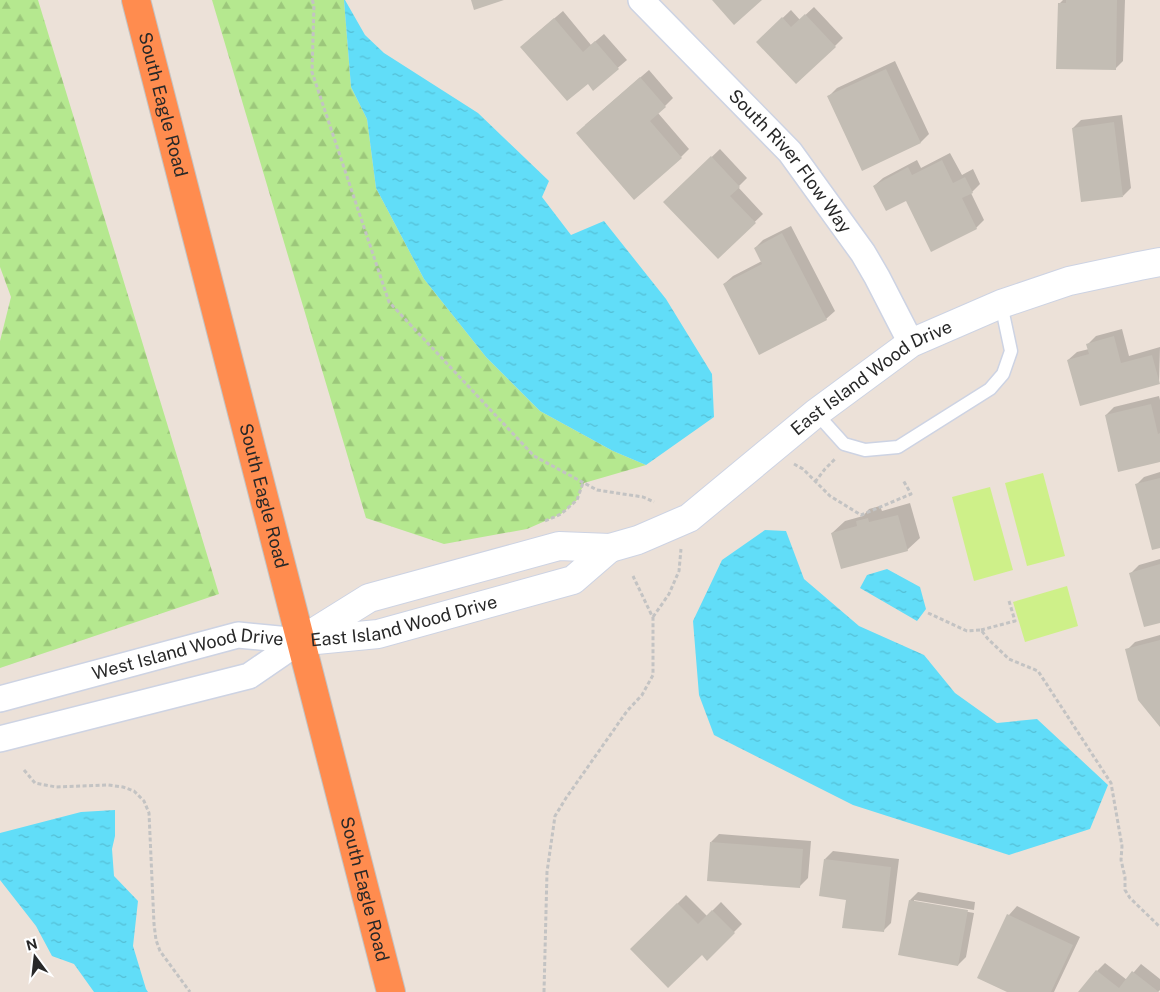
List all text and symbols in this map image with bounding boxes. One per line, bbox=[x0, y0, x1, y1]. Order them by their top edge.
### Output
street label: South Eagle Road bbox=[135, 30, 192, 179]
street label: South River Flow Way bbox=[725, 85, 856, 237]
street label: East Island Wood Drive bbox=[786, 316, 955, 439]
street label: South Eagle Road bbox=[235, 421, 293, 570]
street label: East Island Wood Drive bbox=[309, 591, 499, 651]
street label: West Island Wood Drive bbox=[90, 624, 285, 684]
street label: South Eagle Road bbox=[336, 814, 394, 964]
north arrow bbox=[10, 932, 60, 982]
text: N bbox=[24, 935, 39, 954]

